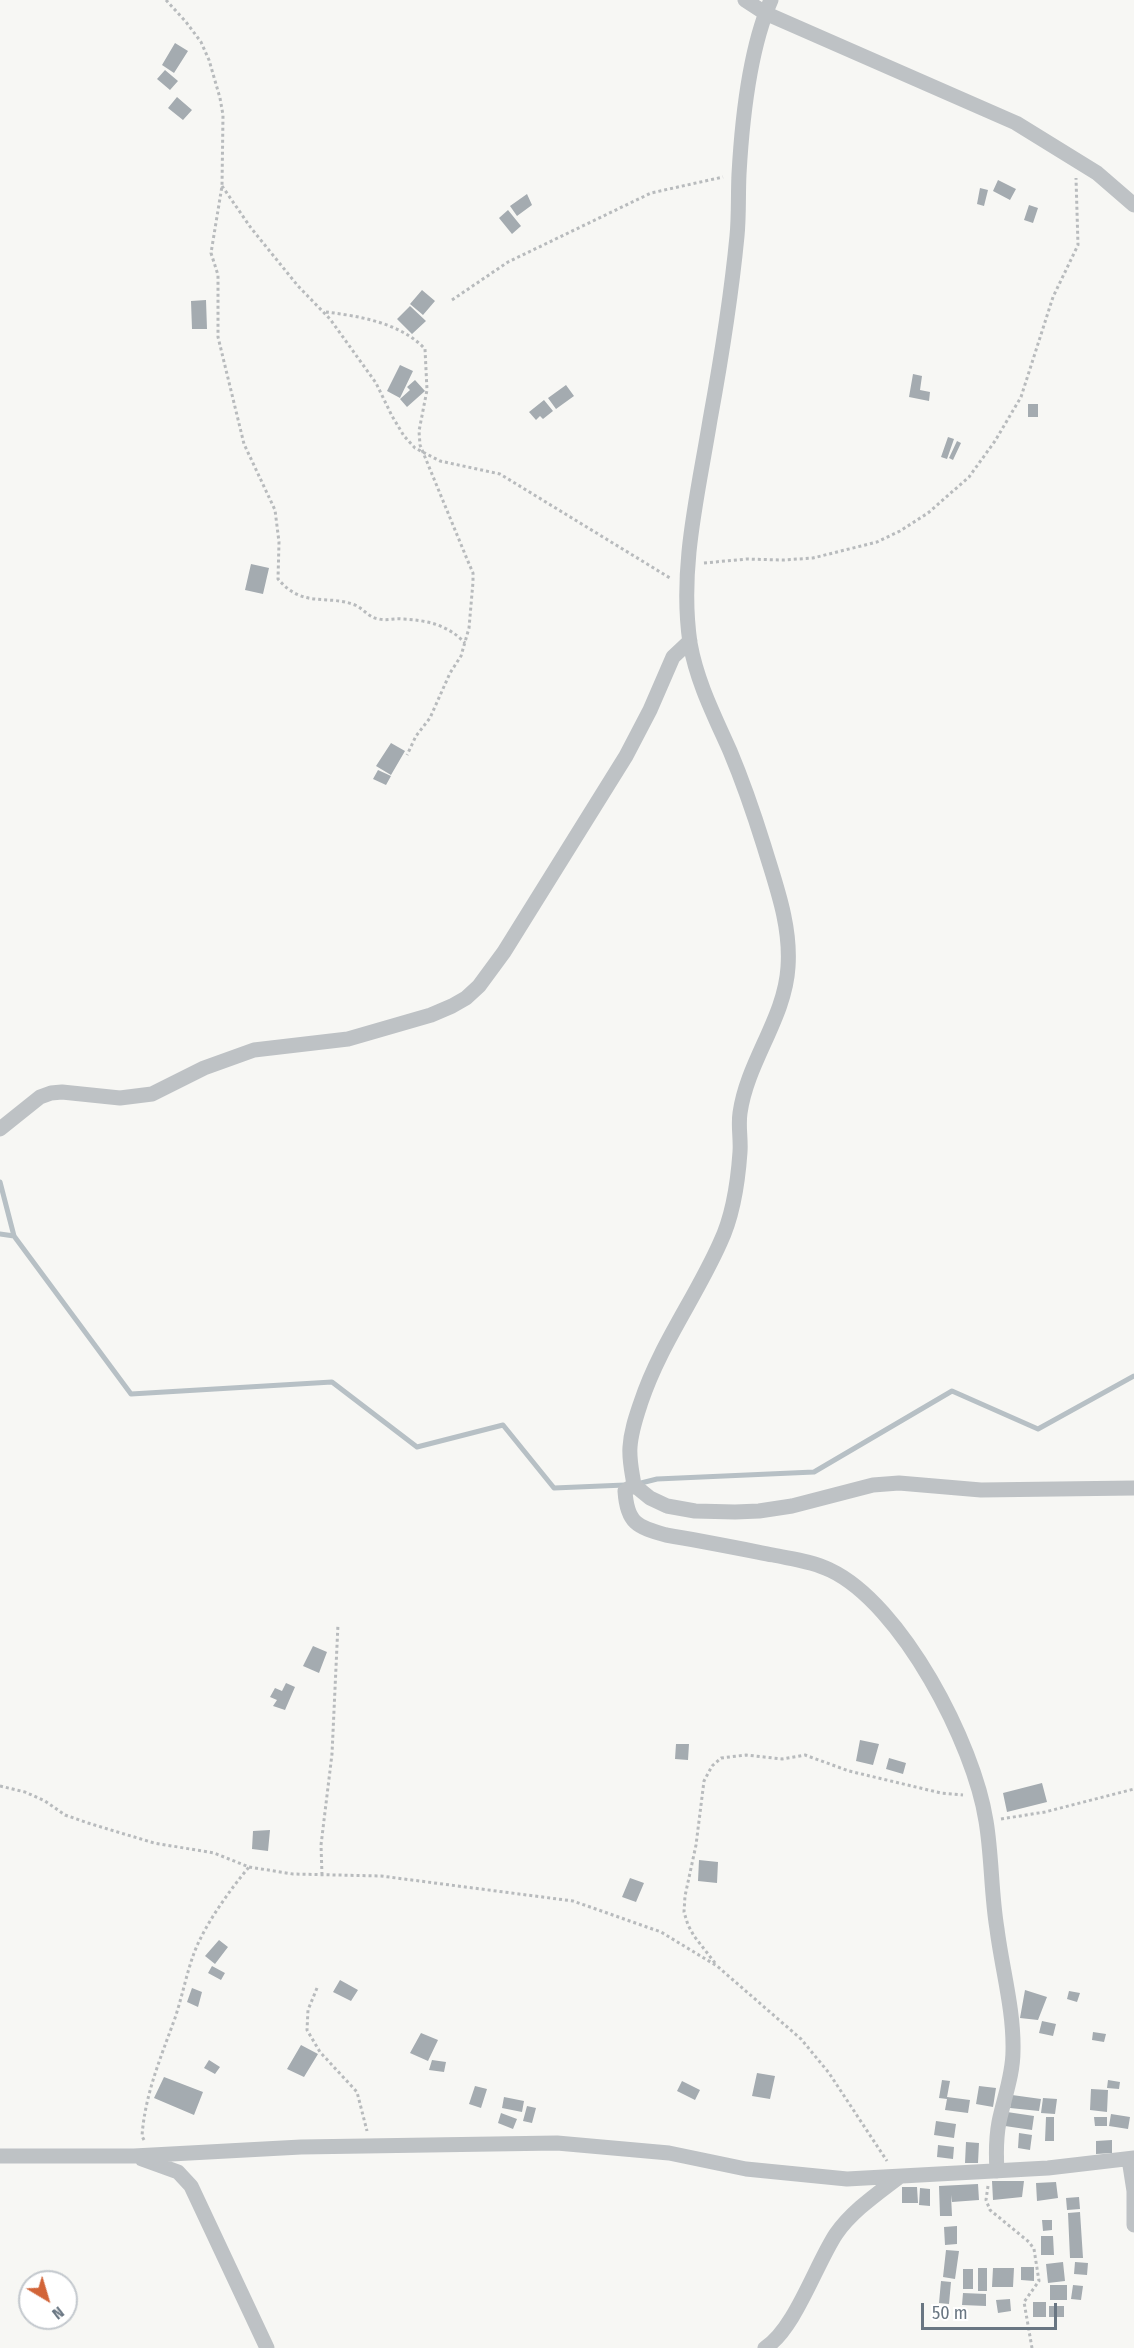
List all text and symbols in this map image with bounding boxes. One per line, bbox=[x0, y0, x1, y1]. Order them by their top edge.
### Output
north arrow bbox=[18, 2270, 78, 2330]
scale bar bbox=[924, 2291, 1060, 2329]
text: 50 m bbox=[932, 2302, 968, 2324]
text: N bbox=[49, 2303, 68, 2323]

